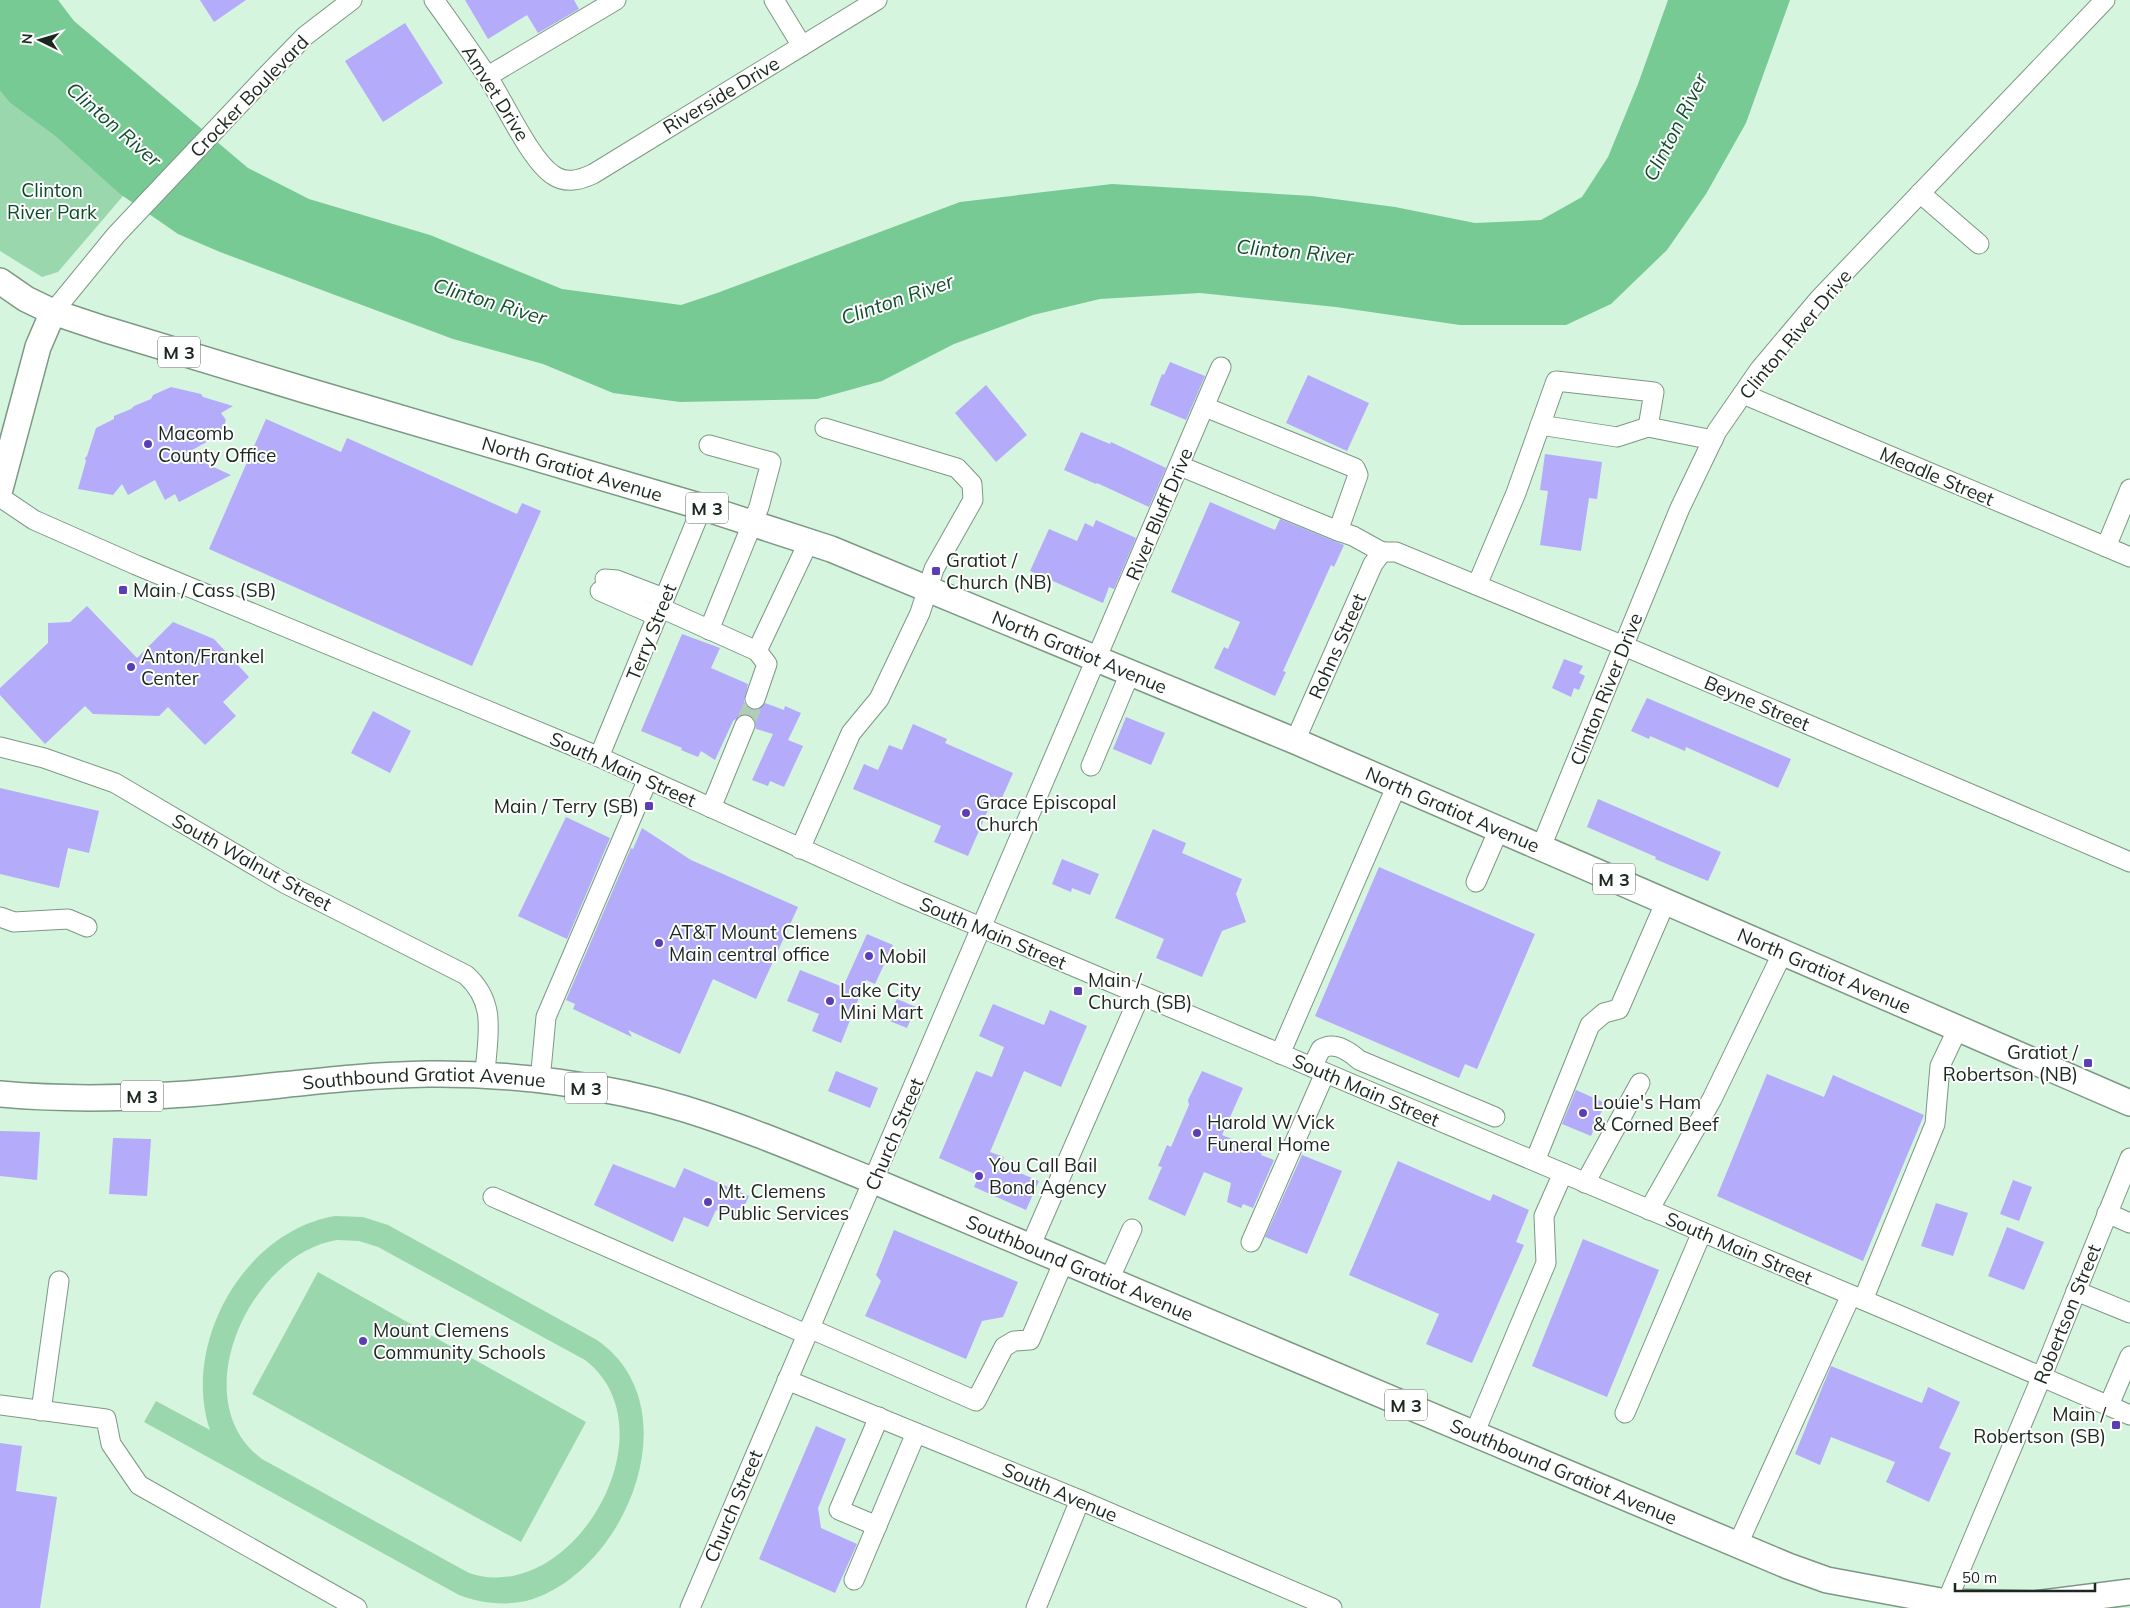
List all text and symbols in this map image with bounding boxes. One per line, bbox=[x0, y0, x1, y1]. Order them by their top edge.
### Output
north arrow bbox=[15, 15, 65, 65]
street label: Crocker Boulevard bbox=[185, 30, 313, 162]
text: N bbox=[18, 33, 36, 45]
street label: Amvet Drive bbox=[457, 41, 535, 145]
street label: Riverside Drive bbox=[659, 51, 783, 139]
water label: Clinton River bbox=[1637, 68, 1713, 185]
water label: Clinton River bbox=[61, 76, 167, 172]
park label: Clinton River Park bbox=[7, 178, 97, 224]
water label: Clinton River bbox=[1235, 233, 1355, 269]
street label: Clinton River Drive bbox=[1734, 264, 1856, 404]
water label: Clinton River bbox=[837, 268, 957, 330]
water label: Clinton River bbox=[430, 272, 550, 330]
road number: M 3 bbox=[158, 337, 200, 368]
place label: Macomb County Office bbox=[158, 421, 276, 467]
street label: North Gratiot Avenue bbox=[479, 431, 665, 507]
marker: Macomb County Office bbox=[142, 438, 154, 450]
street label: Meadle Street bbox=[1876, 441, 1998, 511]
street label: River Bluff Drive bbox=[1120, 444, 1198, 584]
road number: M 3 bbox=[686, 492, 728, 524]
place label: Gratiot / Church (NB) bbox=[946, 548, 1053, 594]
marker: Gratiot / Church (NB) bbox=[930, 565, 942, 577]
place label: Main / Cass (SB) bbox=[133, 578, 276, 602]
street label: Terry Street bbox=[621, 580, 681, 684]
marker: Main / Cass (SB) bbox=[117, 584, 129, 596]
street label: Rohns Street bbox=[1303, 589, 1371, 702]
street label: North Gratiot Avenue bbox=[989, 605, 1171, 699]
street label: Clinton River Drive bbox=[1564, 609, 1648, 769]
place label: Anton/Frankel Center bbox=[141, 644, 264, 690]
marker: Anton/Frankel Center bbox=[125, 661, 137, 673]
street label: Beyne Street bbox=[1701, 670, 1814, 736]
street label: South Main Street bbox=[546, 726, 700, 812]
street label: North Gratiot Avenue bbox=[1362, 761, 1543, 858]
place label: Grace Episcopal Church bbox=[976, 790, 1117, 836]
place label: Main / Terry (SB) bbox=[494, 794, 639, 818]
marker: Main / Terry (SB) bbox=[643, 800, 655, 812]
marker: Grace Episcopal Church bbox=[960, 807, 972, 819]
street label: South Walnut Street bbox=[168, 808, 336, 916]
road number: M 3 bbox=[1593, 864, 1635, 894]
street label: South Main Street bbox=[916, 891, 1070, 975]
place label: AT&T Mount Clemens Main central office bbox=[669, 920, 857, 966]
street label: North Gratiot Avenue bbox=[1734, 922, 1915, 1019]
marker: AT&T Mount Clemens Main central office bbox=[653, 937, 665, 949]
place label: Mobil bbox=[879, 944, 927, 968]
marker: Mobil bbox=[863, 950, 875, 962]
place label: Main / Church (SB) bbox=[1088, 968, 1192, 1014]
place label: Lake City Mini Mart bbox=[840, 978, 924, 1024]
marker: Main / Church (SB) bbox=[1072, 985, 1084, 997]
marker: Lake City Mini Mart bbox=[824, 995, 836, 1007]
place label: Gratiot / Robertson (NB) bbox=[1943, 1040, 2079, 1086]
street label: South Main Street bbox=[1289, 1048, 1443, 1132]
marker: Gratiot / Robertson (NB) bbox=[2082, 1057, 2094, 1069]
street label: Southbound Gratiot Avenue bbox=[301, 1062, 547, 1095]
road number: M 3 bbox=[565, 1072, 607, 1104]
street label: Church Street bbox=[860, 1074, 929, 1194]
road number: M 3 bbox=[121, 1080, 163, 1112]
place label: Louie's Ham & Corned Beef bbox=[1593, 1090, 1719, 1136]
marker: Louie's Ham & Corned Beef bbox=[1577, 1107, 1589, 1119]
place label: Harold W Vick Funeral Home bbox=[1207, 1110, 1335, 1156]
marker: Harold W Vick Funeral Home bbox=[1191, 1127, 1203, 1139]
place label: You Call Bail Bond Agency bbox=[988, 1153, 1107, 1199]
marker: You Call Bail Bond Agency bbox=[973, 1170, 985, 1182]
place label: Mt. Clemens Public Services bbox=[718, 1179, 849, 1225]
marker: Mt. Clemens Public Services bbox=[702, 1196, 714, 1208]
street label: South Main Street bbox=[1662, 1206, 1816, 1290]
street label: Southbound Gratiot Avenue bbox=[963, 1209, 1197, 1326]
street label: Robertson Street bbox=[2028, 1240, 2106, 1387]
place label: Mount Clemens Community Schools bbox=[373, 1318, 546, 1364]
marker: Mount Clemens Community Schools bbox=[357, 1335, 369, 1347]
road number: M 3 bbox=[1385, 1390, 1427, 1420]
place label: Main / Robertson (SB) bbox=[1973, 1402, 2107, 1448]
street label: Southbound Gratiot Avenue bbox=[1446, 1413, 1681, 1530]
marker: Main / Robertson (SB) bbox=[2110, 1419, 2122, 1431]
street label: Church Street bbox=[699, 1446, 768, 1566]
street label: South Avenue bbox=[999, 1457, 1121, 1527]
scale bar bbox=[1955, 1560, 2095, 1592]
text: 50 m bbox=[1962, 1568, 1997, 1587]

